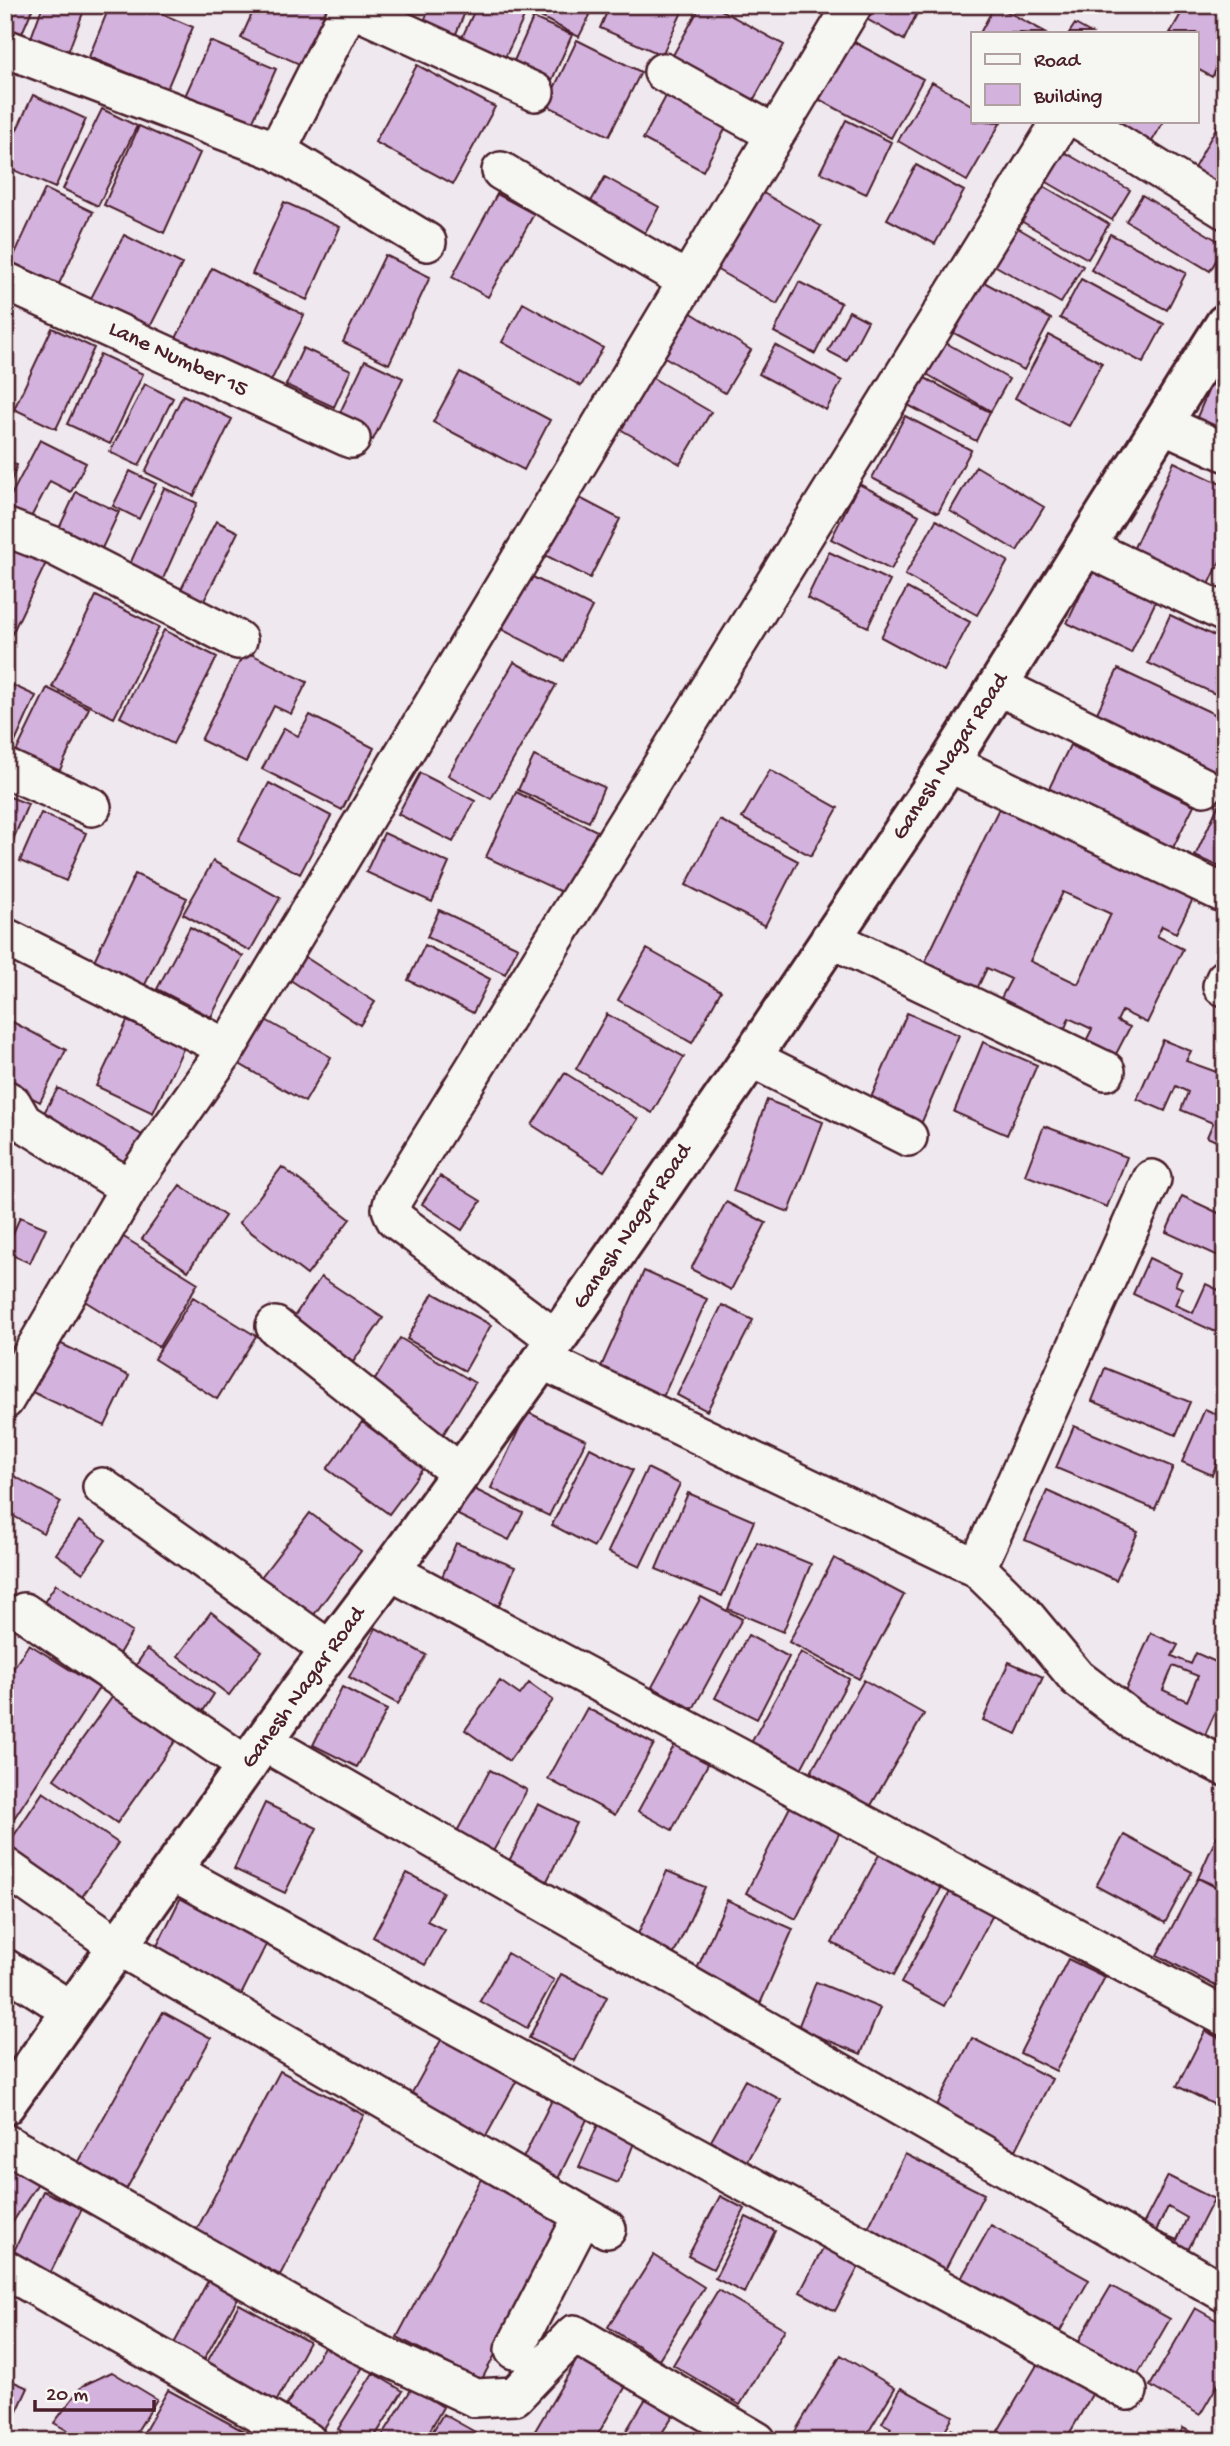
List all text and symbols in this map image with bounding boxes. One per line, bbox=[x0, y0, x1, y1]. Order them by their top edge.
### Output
legend bbox=[971, 32, 1198, 122]
text: Road bbox=[1034, 50, 1082, 75]
text: Building bbox=[1033, 86, 1103, 111]
street label: Lane Number 15 bbox=[104, 316, 252, 404]
street label: Ganesh Nagar Road bbox=[887, 667, 1016, 846]
street label: Ganesh Nagar Road bbox=[568, 1138, 699, 1315]
street label: Ganesh Nagar Road bbox=[236, 1600, 373, 1774]
scale bar bbox=[35, 2369, 154, 2413]
text: 20 m bbox=[46, 2384, 88, 2409]

